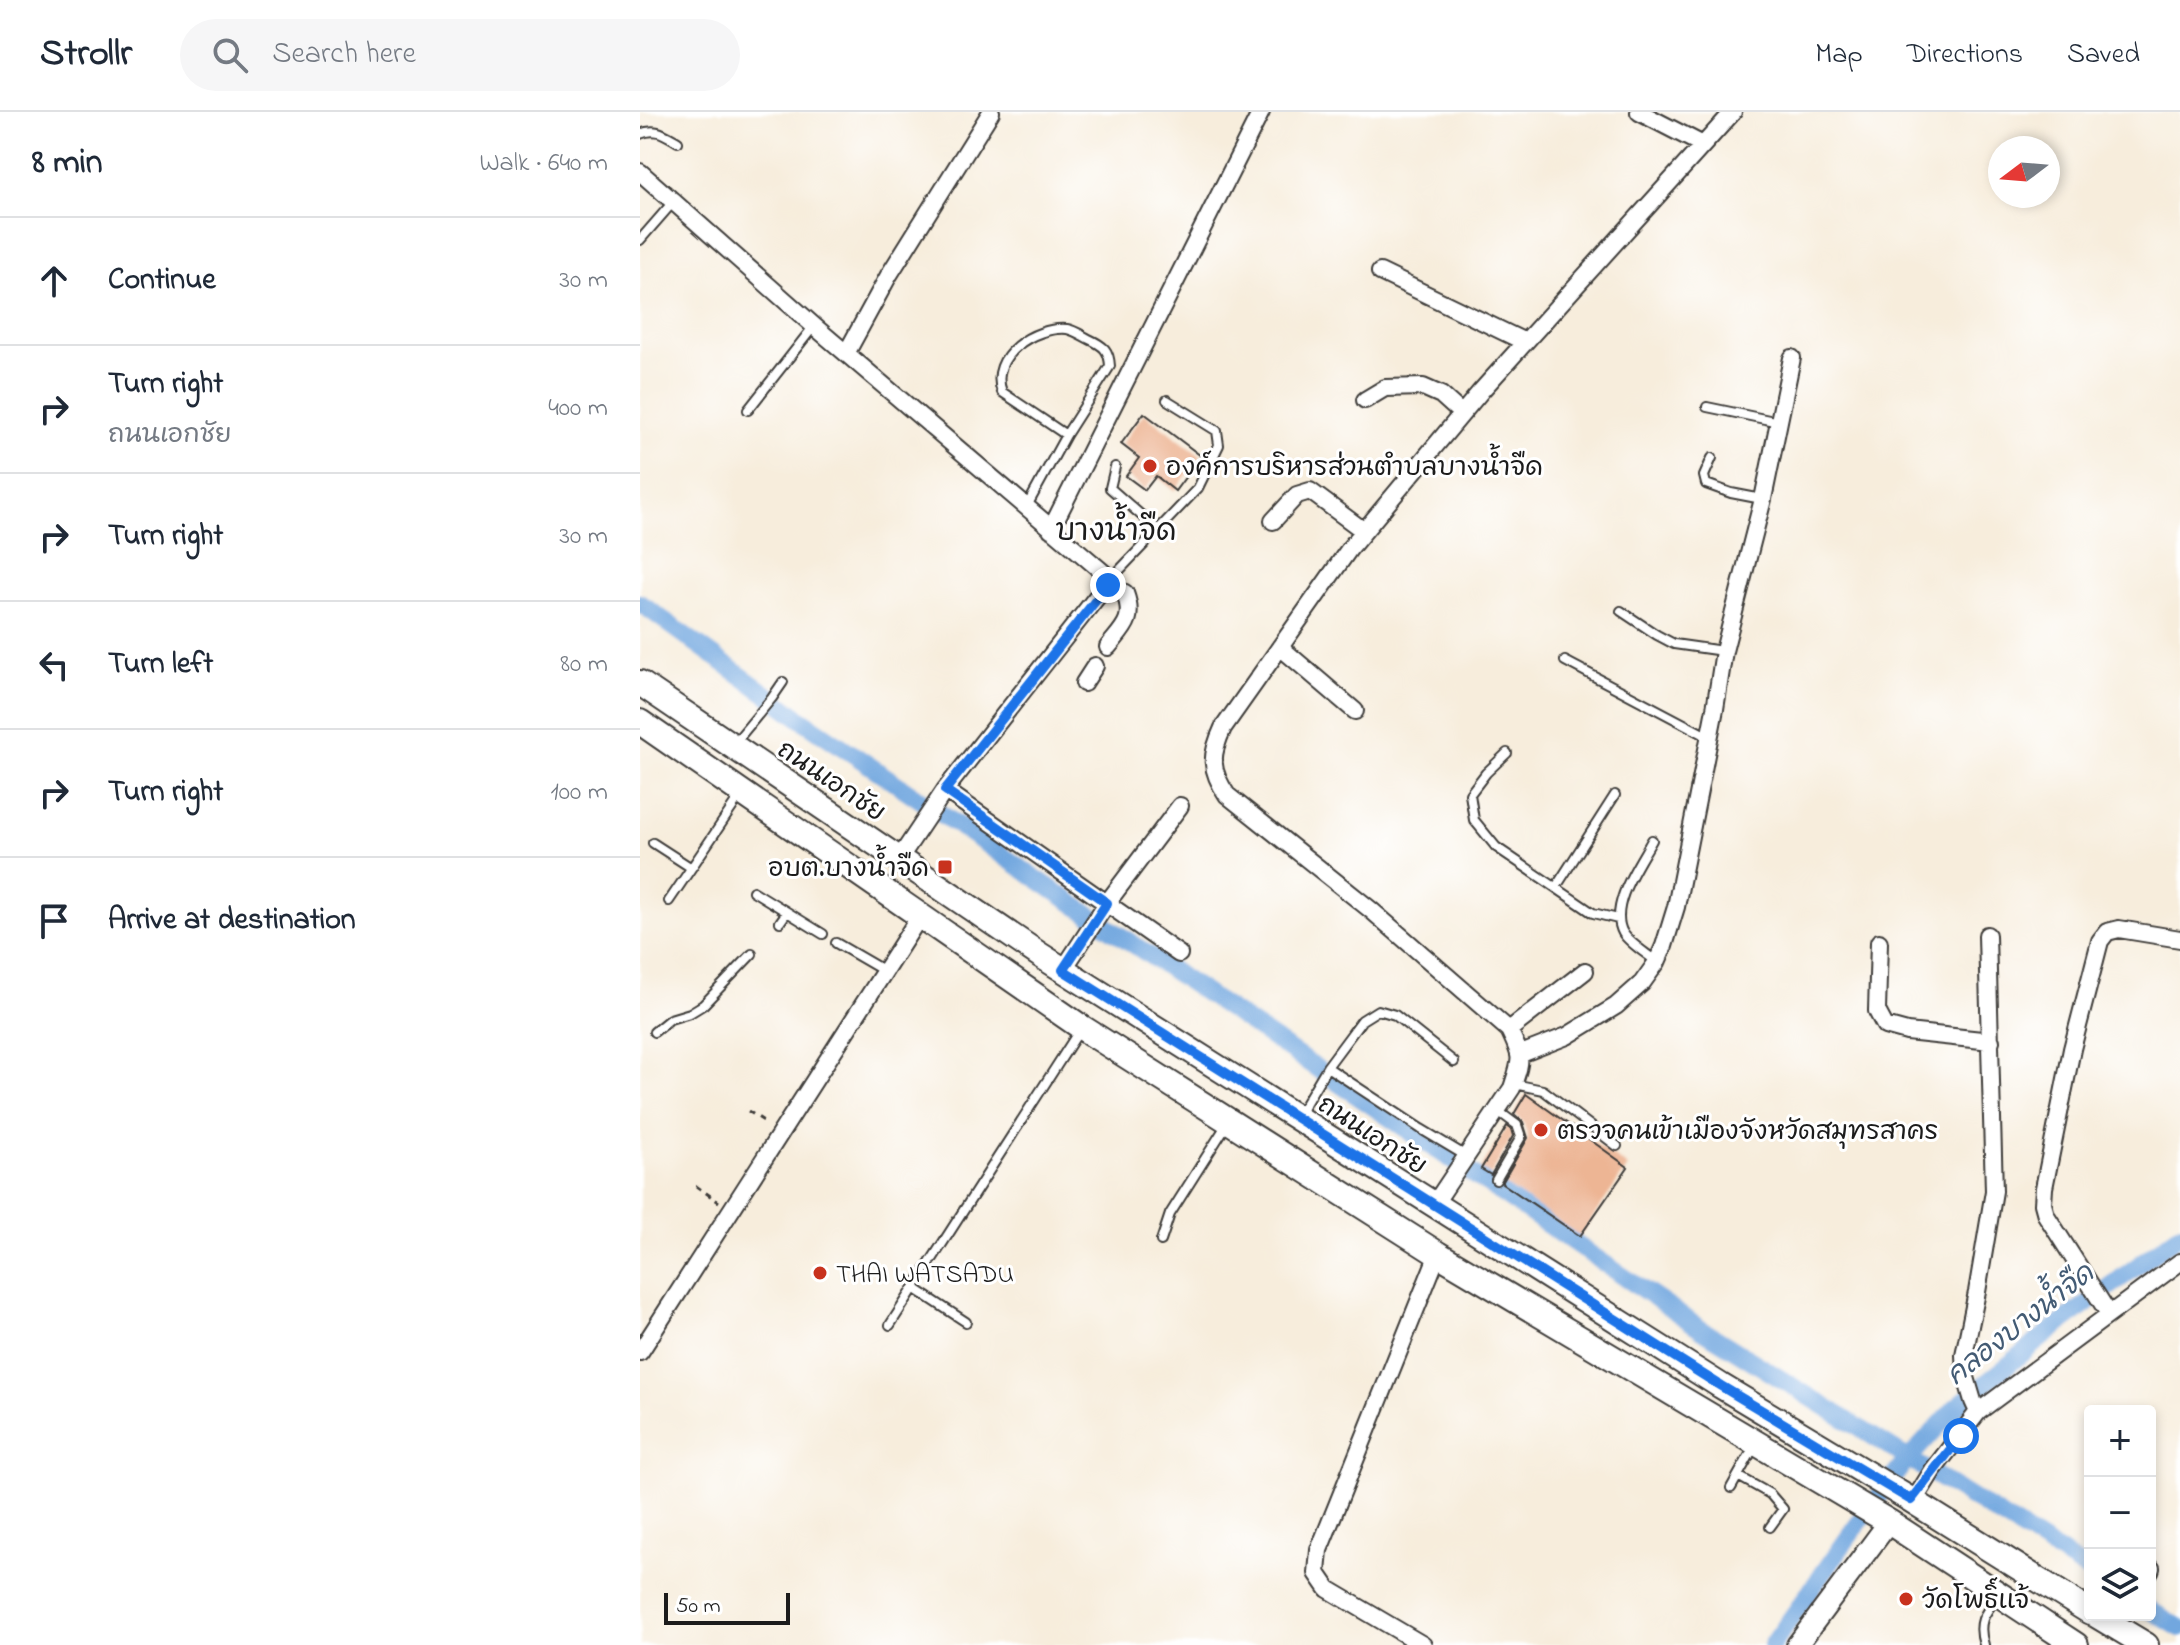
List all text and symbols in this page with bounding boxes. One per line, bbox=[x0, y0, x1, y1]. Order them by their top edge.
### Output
search box bbox=[180, 19, 740, 91]
text: Strollr bbox=[40, 27, 132, 83]
icon: search bbox=[208, 33, 252, 77]
text: Search here bbox=[272, 33, 416, 77]
text: Map bbox=[1815, 35, 1863, 76]
text: Directions bbox=[1907, 35, 2023, 76]
text: Saved bbox=[2067, 35, 2140, 76]
north arrow bbox=[1988, 136, 2060, 208]
text: 8 min bbox=[32, 139, 103, 189]
text: Walk · 640 m bbox=[479, 145, 608, 183]
icon: ahead bbox=[32, 259, 76, 303]
text: Continue bbox=[108, 259, 216, 303]
text: 30 m bbox=[559, 262, 608, 300]
text: Turn right bbox=[108, 363, 223, 407]
icon: right bbox=[32, 387, 76, 431]
text: 400 m bbox=[548, 390, 608, 428]
text: ถนนเอกชัย bbox=[108, 417, 232, 455]
place label: องค์การบริหารส่วนตำบลบางน้ำจืด bbox=[1166, 443, 1543, 488]
marker: องค์การบริหารส่วนตำบลบางน้ำจืด bbox=[1141, 457, 1159, 475]
district label: บางน้ำจืด bbox=[1056, 502, 1176, 555]
icon: right bbox=[32, 515, 76, 559]
text: Turn right bbox=[108, 515, 223, 559]
text: 30 m bbox=[559, 518, 608, 556]
route end bbox=[1090, 567, 1126, 603]
icon: left bbox=[32, 643, 76, 687]
text: Turn left bbox=[108, 643, 213, 687]
text: 80 m bbox=[560, 646, 608, 684]
street label: ถนนเอกชัย bbox=[768, 732, 892, 833]
icon: right bbox=[32, 771, 76, 815]
text: Turn right bbox=[108, 771, 223, 815]
text: 100 m bbox=[551, 774, 608, 812]
place label: อบต.บางน้ำจืด bbox=[768, 844, 929, 889]
marker: อบต.บางน้ำจืด bbox=[936, 858, 954, 876]
icon: arrive bbox=[32, 899, 76, 943]
text: Arrive at destination bbox=[108, 899, 356, 943]
street label: ถนนเอกชัย bbox=[1309, 1087, 1434, 1186]
place label: ตรวจคนเข้าเมืองจังหวัดสมุทรสาคร bbox=[1557, 1114, 1938, 1152]
marker: ตรวจคนเข้าเมืองจังหวัดสมุทรสาคร bbox=[1532, 1121, 1550, 1139]
water label: คลองบางน้ำจืด bbox=[1934, 1248, 2105, 1397]
place label: THAI WATSADU bbox=[836, 1257, 1014, 1295]
marker: THAI WATSADU bbox=[811, 1264, 829, 1282]
map controls bbox=[2084, 1405, 2156, 1621]
button: + bbox=[2084, 1405, 2156, 1477]
route start bbox=[1943, 1418, 1979, 1454]
button: − bbox=[2084, 1477, 2156, 1549]
button: layers bbox=[2084, 1549, 2156, 1621]
place label: วัดโพธิ์แจ้ bbox=[1922, 1577, 2029, 1621]
scale bar bbox=[664, 1589, 790, 1625]
marker: วัดโพธิ์แจ้ bbox=[1897, 1590, 1915, 1608]
text: 50 m bbox=[676, 1591, 721, 1623]

